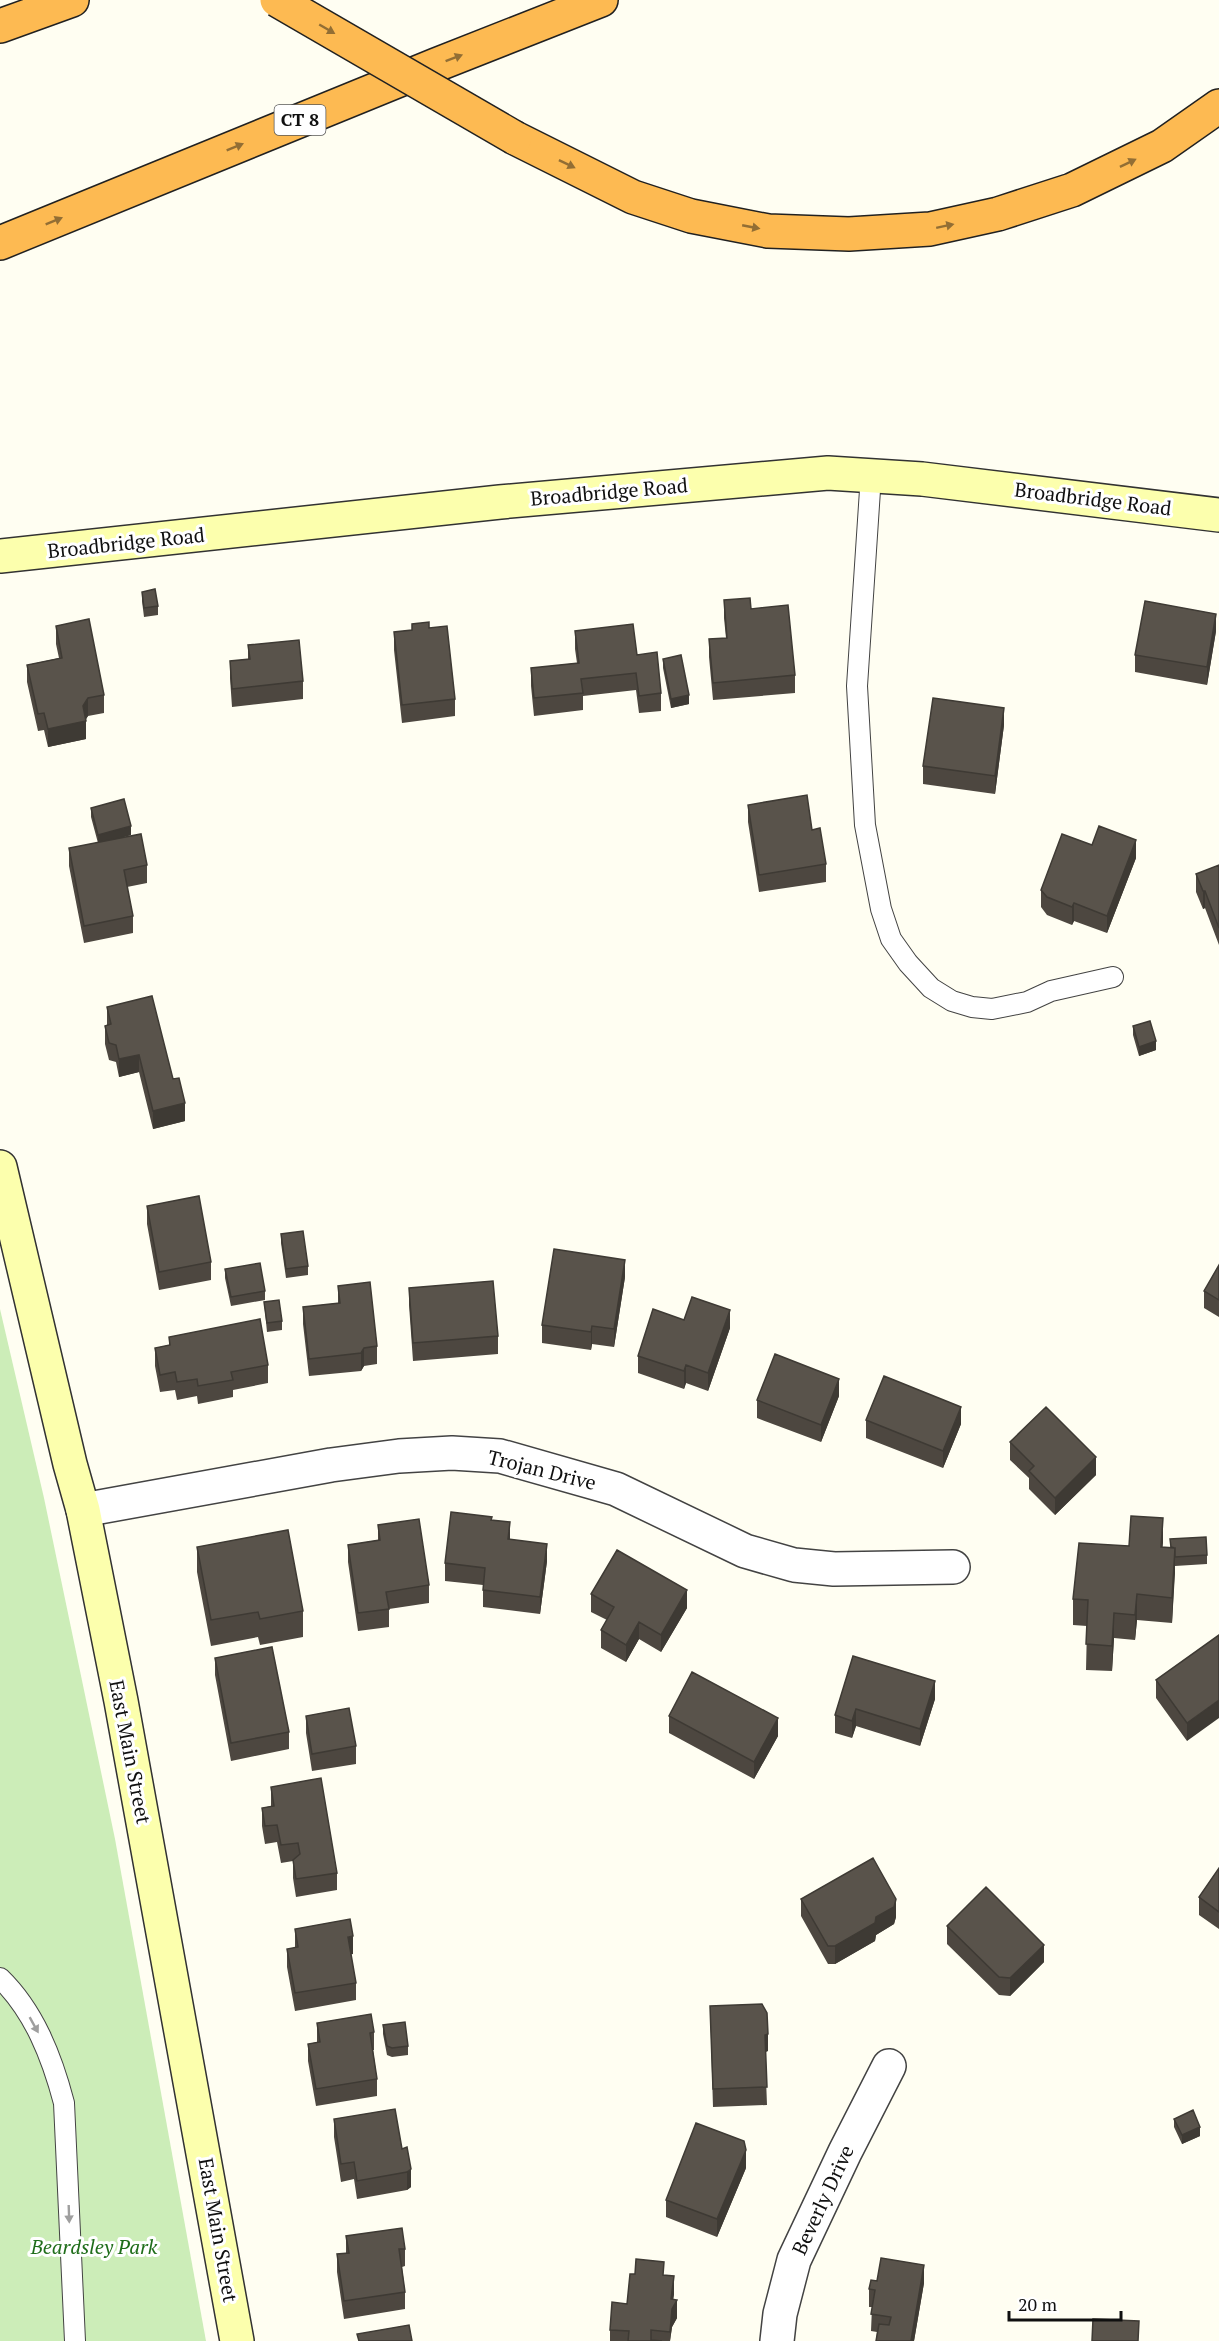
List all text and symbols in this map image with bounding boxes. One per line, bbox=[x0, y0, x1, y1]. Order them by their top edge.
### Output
one-way arrow bbox=[319, 24, 335, 35]
one-way arrow bbox=[445, 53, 463, 62]
road number: CT 8 bbox=[274, 105, 326, 135]
one-way arrow bbox=[226, 142, 244, 152]
one-way arrow bbox=[1120, 158, 1137, 167]
one-way arrow bbox=[559, 160, 576, 169]
one-way arrow bbox=[45, 216, 63, 225]
one-way arrow bbox=[936, 221, 955, 230]
one-way arrow bbox=[741, 223, 760, 232]
street label: Broadbridge Road bbox=[529, 471, 689, 512]
street label: Broadbridge Road bbox=[1013, 475, 1173, 522]
street label: Broadbridge Road bbox=[46, 521, 206, 564]
street label: Trojan Drive bbox=[485, 1443, 599, 1496]
street label: East Main Street bbox=[103, 1678, 158, 1827]
one-way arrow bbox=[29, 2017, 39, 2034]
street label: Beverly Drive bbox=[785, 2141, 860, 2259]
street label: East Main Street bbox=[192, 2156, 245, 2305]
one-way arrow bbox=[65, 2204, 74, 2223]
park label: Beardsley Park bbox=[30, 2233, 158, 2260]
scale bar bbox=[1009, 2284, 1122, 2322]
text: 20 m bbox=[1018, 2292, 1058, 2316]

